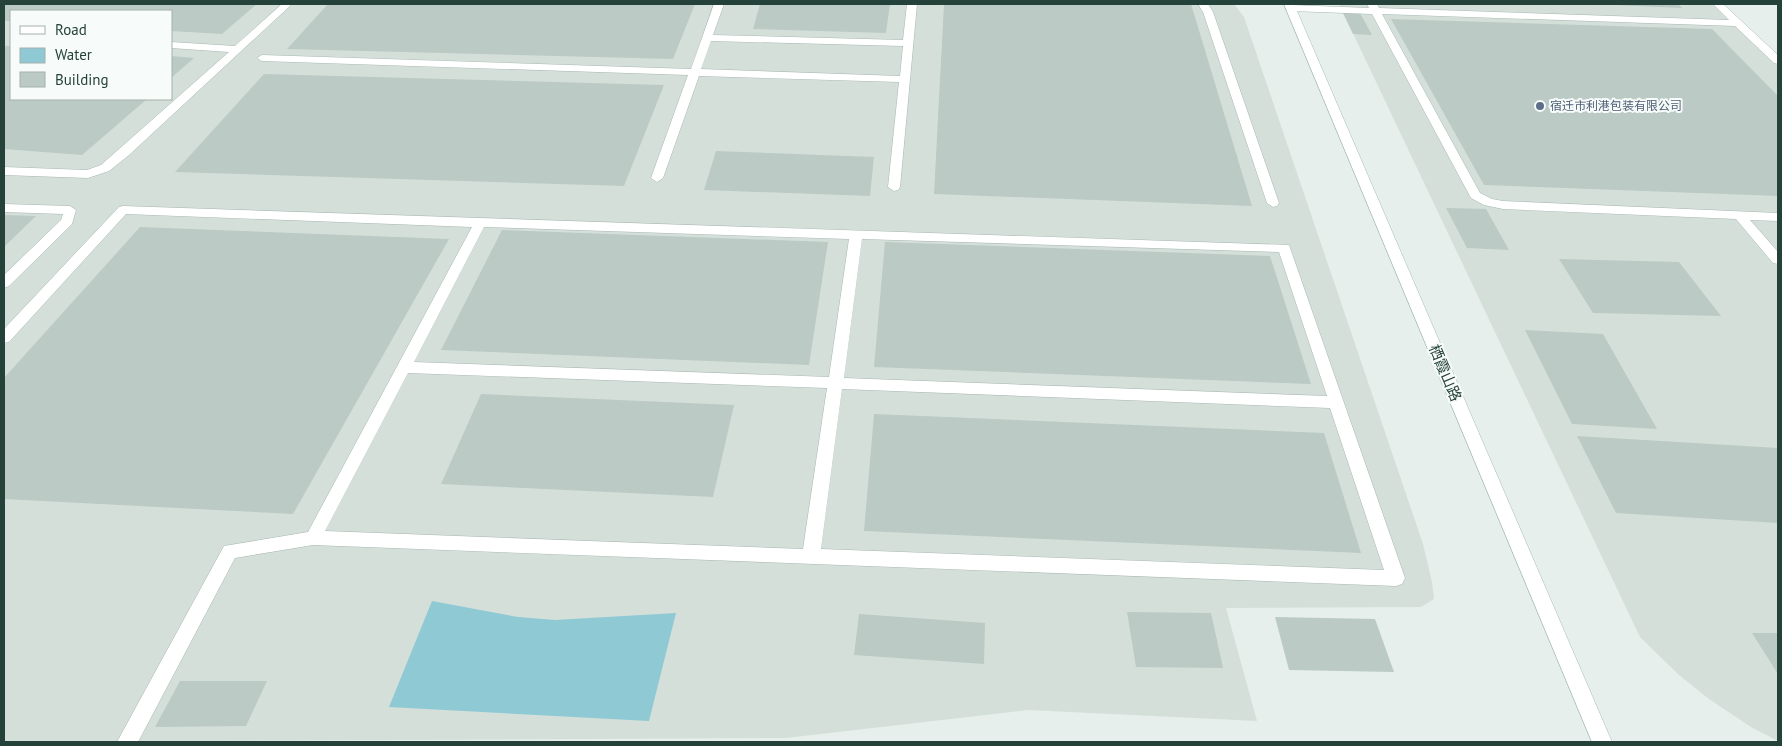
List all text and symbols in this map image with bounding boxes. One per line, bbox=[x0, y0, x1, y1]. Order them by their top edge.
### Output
legend bbox=[10, 10, 172, 100]
text: Road bbox=[55, 20, 87, 39]
text: Water bbox=[55, 45, 92, 64]
text: Building bbox=[55, 70, 109, 89]
place label: 宿迁市利港包装有限公司 bbox=[1550, 98, 1682, 113]
marker: 宿迁市利港包装有限公司 bbox=[1534, 100, 1546, 112]
street label: 栖霞山路 bbox=[1425, 341, 1466, 404]

